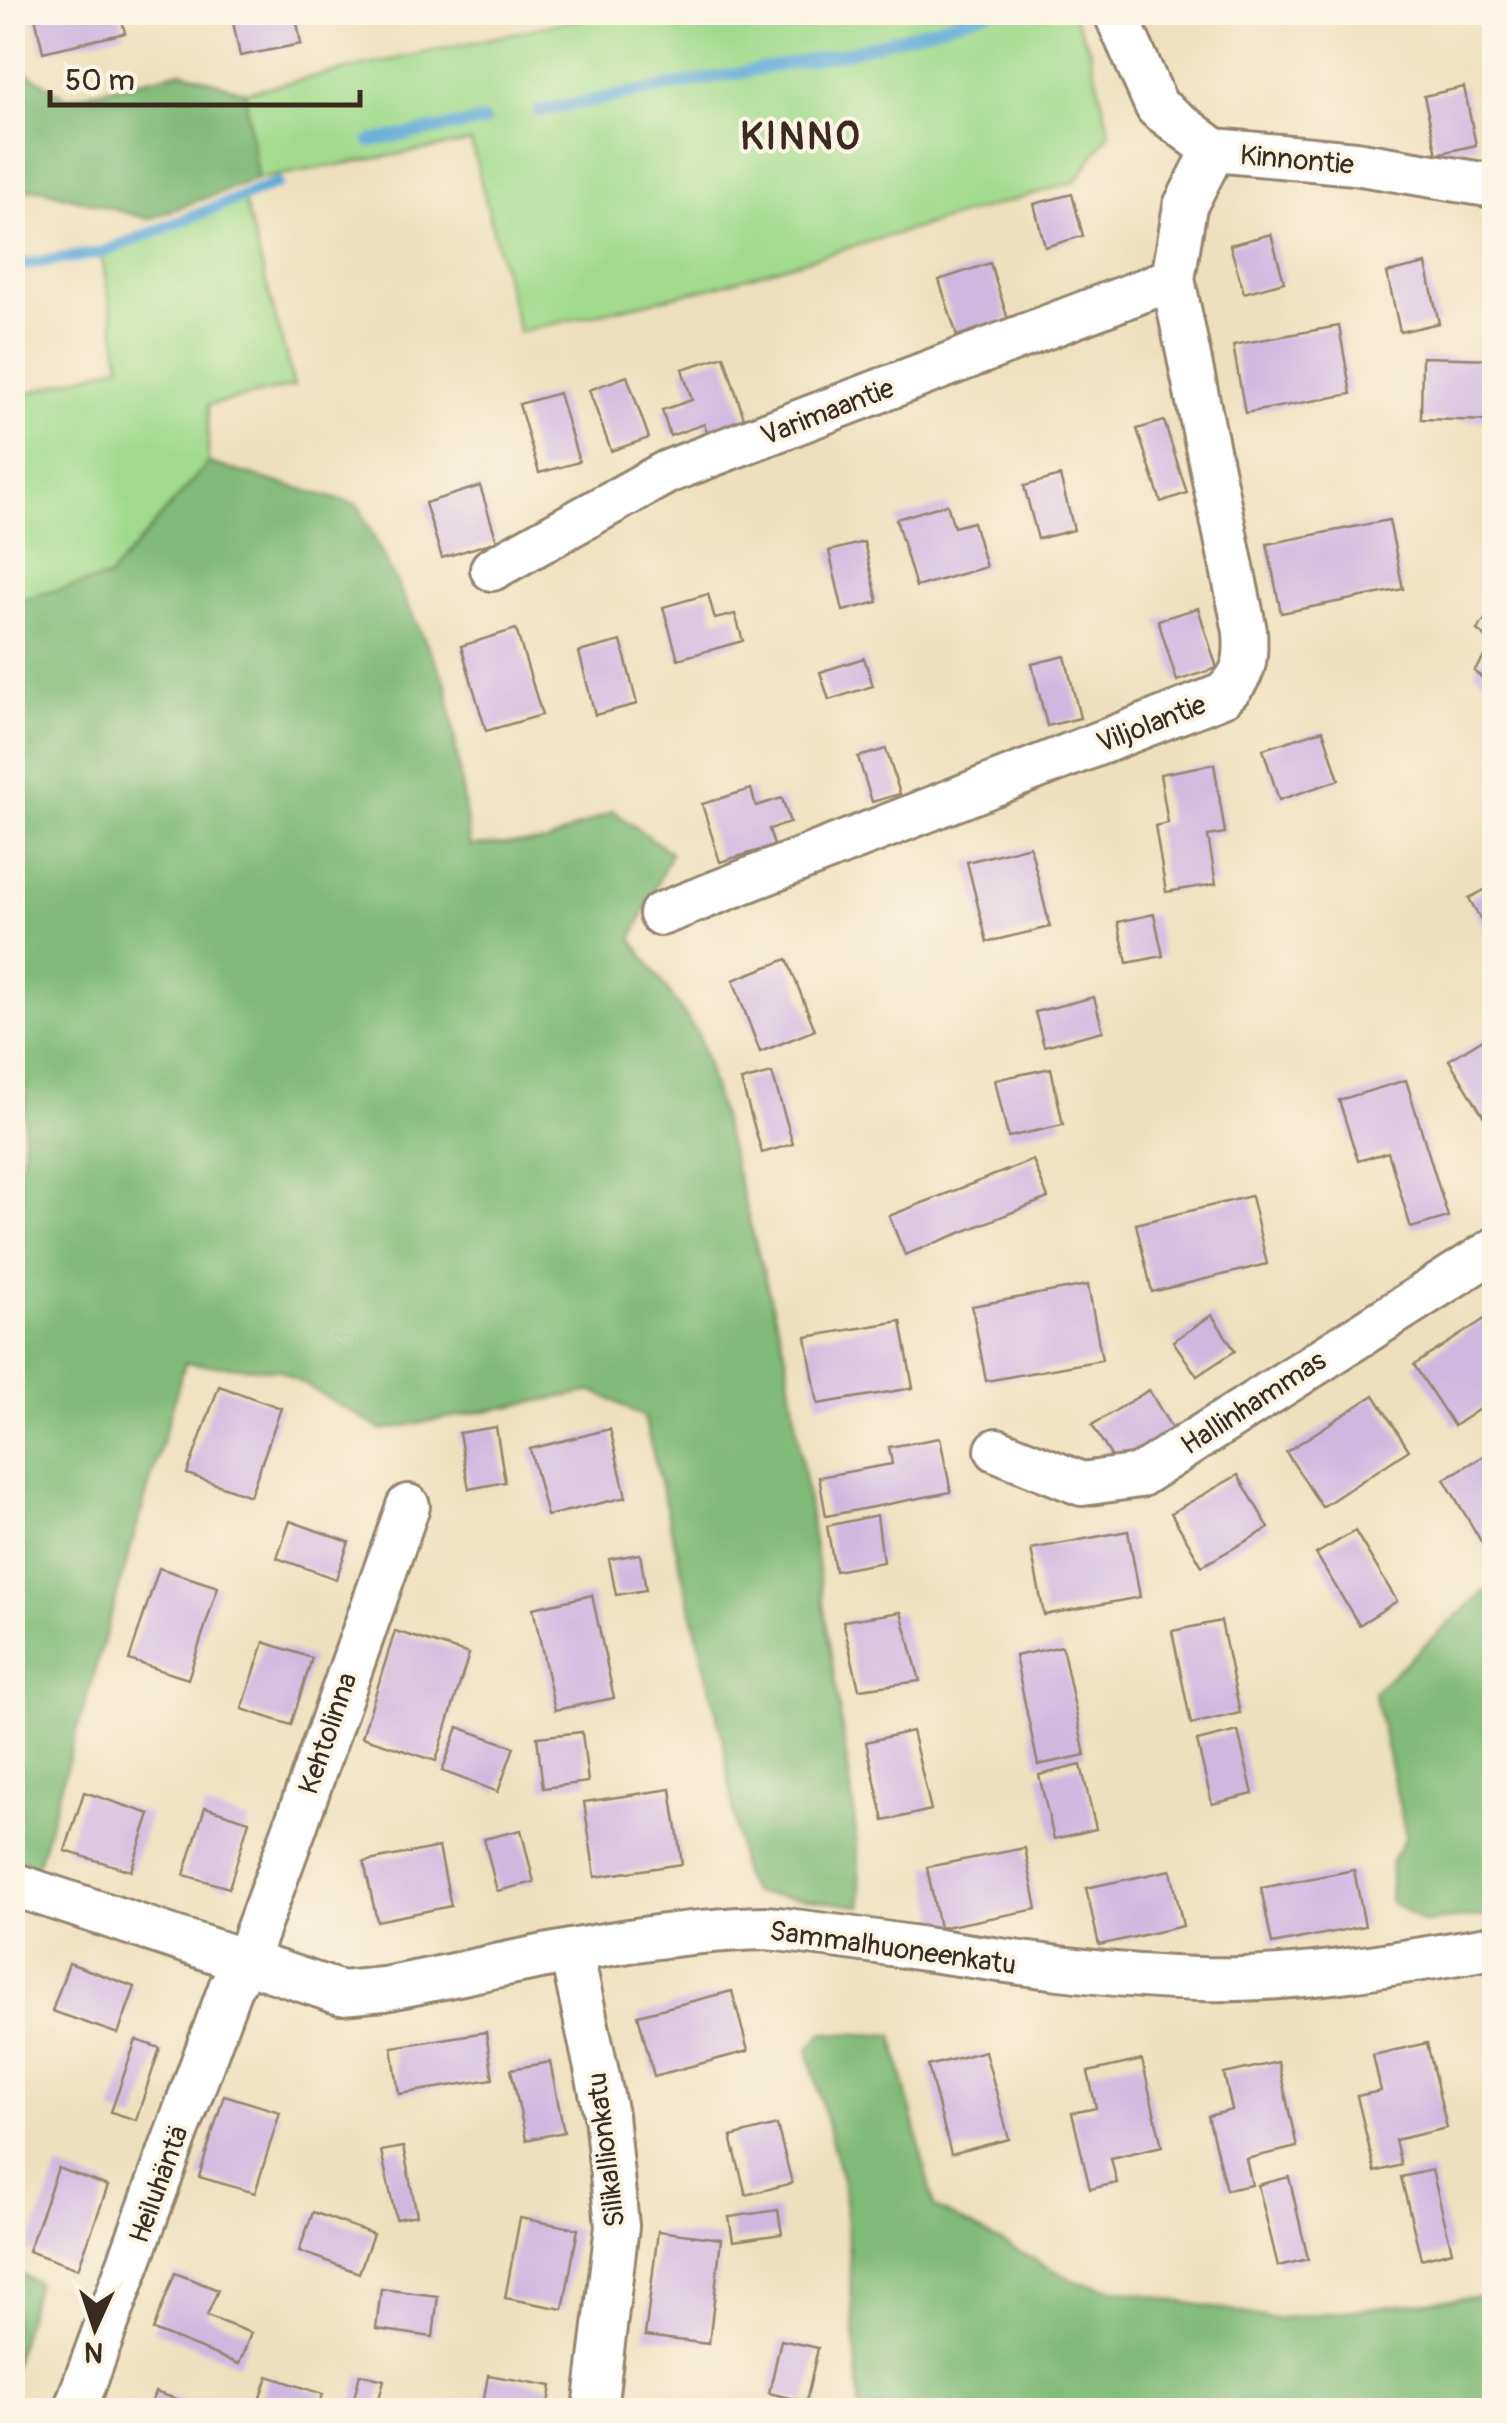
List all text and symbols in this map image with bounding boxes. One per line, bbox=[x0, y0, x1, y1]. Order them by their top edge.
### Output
scale bar bbox=[50, 45, 360, 107]
text: 50 m bbox=[65, 62, 135, 99]
district label: KINNO bbox=[740, 113, 862, 161]
street label: Kinnontie bbox=[1238, 138, 1355, 183]
street label: Varimaantie bbox=[756, 371, 899, 454]
street label: Viljolantie bbox=[1092, 687, 1211, 761]
street label: Hallinhammas bbox=[1175, 1343, 1333, 1463]
street label: Kehtolinna bbox=[291, 1668, 366, 1799]
street label: Sammalhuoneenkatu bbox=[767, 1914, 1018, 1983]
street label: Silikallionkatu bbox=[580, 2070, 633, 2229]
street label: Heiluhäntä bbox=[122, 2121, 197, 2248]
north arrow bbox=[45, 2278, 145, 2378]
text: N bbox=[83, 2333, 104, 2369]

